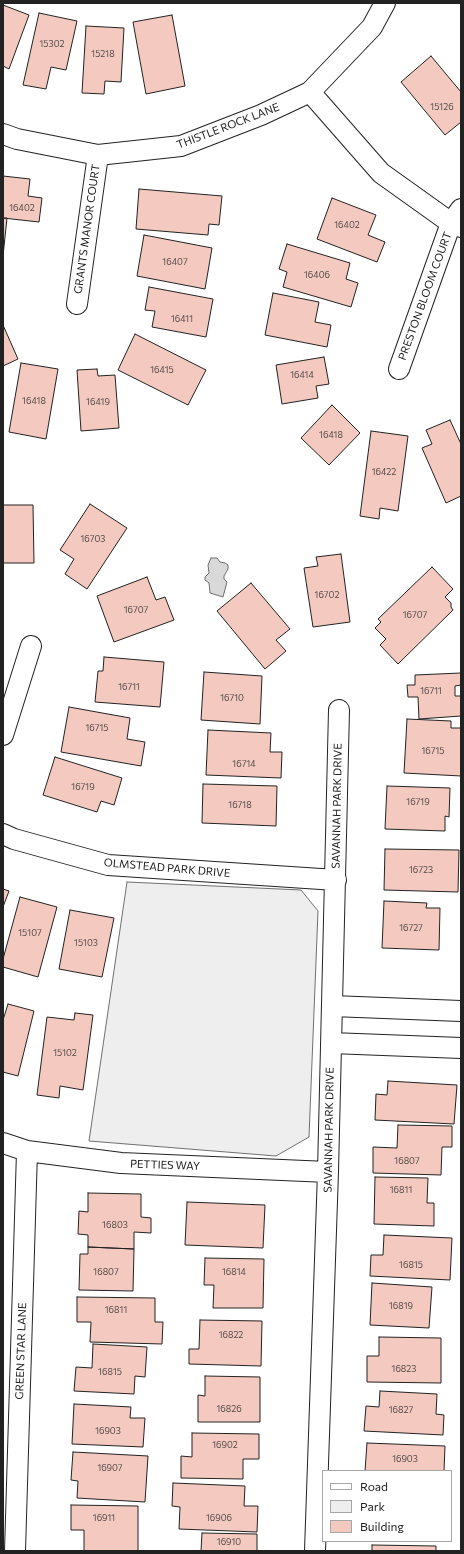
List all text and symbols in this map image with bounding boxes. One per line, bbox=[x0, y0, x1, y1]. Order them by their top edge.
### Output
house number: 15302 bbox=[40, 39, 64, 49]
house number: 15218 bbox=[91, 49, 115, 59]
street label: THISTLE ROCK LANE bbox=[175, 100, 281, 152]
house number: 15126 bbox=[430, 102, 454, 112]
street label: GRANTS MANOR COURT bbox=[71, 163, 103, 295]
house number: 16402 bbox=[9, 203, 35, 213]
house number: 16402 bbox=[334, 220, 360, 230]
street label: PRESTON BLOOM COURT bbox=[396, 230, 454, 362]
house number: 16407 bbox=[162, 257, 188, 267]
house number: 16406 bbox=[304, 270, 330, 280]
house number: 16411 bbox=[171, 314, 193, 324]
house number: 16415 bbox=[150, 365, 174, 375]
house number: 16414 bbox=[290, 370, 314, 380]
house number: 16418 bbox=[22, 396, 46, 406]
house number: 16419 bbox=[86, 397, 110, 407]
house number: 16418 bbox=[319, 430, 343, 440]
house number: 16422 bbox=[372, 467, 396, 477]
house number: 16703 bbox=[81, 534, 105, 544]
house number: 16702 bbox=[315, 590, 339, 600]
house number: 16707 bbox=[124, 605, 148, 615]
house number: 16707 bbox=[403, 610, 427, 620]
house number: 16711 bbox=[118, 682, 140, 692]
house number: 16711 bbox=[420, 686, 442, 696]
house number: 16710 bbox=[220, 693, 244, 703]
house number: 16715 bbox=[85, 723, 109, 733]
street label: SAVANNAH PARK DRIVE bbox=[329, 743, 345, 869]
house number: 16715 bbox=[421, 746, 445, 756]
house number: 16714 bbox=[232, 759, 256, 769]
house number: 16719 bbox=[71, 782, 95, 792]
house number: 16719 bbox=[406, 797, 430, 807]
house number: 16718 bbox=[228, 800, 252, 810]
street label: OLMSTEAD PARK DRIVE bbox=[103, 856, 231, 880]
house number: 16723 bbox=[409, 865, 433, 875]
house number: 16727 bbox=[399, 923, 423, 933]
house number: 15107 bbox=[18, 928, 42, 938]
house number: 15103 bbox=[74, 938, 98, 948]
house number: 15102 bbox=[53, 1048, 77, 1058]
street label: SAVANNAH PARK DRIVE bbox=[321, 1067, 337, 1193]
house number: 16807 bbox=[394, 1156, 420, 1166]
street label: PETTIES WAY bbox=[130, 1157, 200, 1173]
house number: 16811 bbox=[390, 1185, 412, 1195]
house number: 16803 bbox=[102, 1220, 128, 1230]
house number: 16815 bbox=[399, 1260, 423, 1270]
house number: 16807 bbox=[93, 1267, 119, 1277]
house number: 16814 bbox=[222, 1267, 246, 1277]
house number: 16819 bbox=[389, 1301, 413, 1311]
street label: GREEN STAR LANE bbox=[13, 1302, 29, 1400]
house number: 16811 bbox=[105, 1305, 127, 1315]
house number: 16822 bbox=[219, 1330, 243, 1340]
house number: 16823 bbox=[392, 1364, 416, 1374]
house number: 16815 bbox=[98, 1367, 122, 1377]
house number: 16826 bbox=[216, 1404, 242, 1414]
house number: 16827 bbox=[389, 1405, 413, 1415]
house number: 16903 bbox=[95, 1426, 121, 1436]
house number: 16902 bbox=[212, 1440, 238, 1450]
house number: 16903 bbox=[392, 1454, 418, 1464]
house number: 16907 bbox=[97, 1463, 123, 1473]
legend bbox=[322, 1470, 452, 1542]
text: Road bbox=[360, 1479, 388, 1493]
text: Park bbox=[360, 1499, 385, 1513]
house number: 16911 bbox=[93, 1513, 115, 1523]
house number: 16906 bbox=[206, 1513, 232, 1523]
text: Building bbox=[360, 1519, 404, 1533]
house number: 16910 bbox=[217, 1537, 241, 1547]

